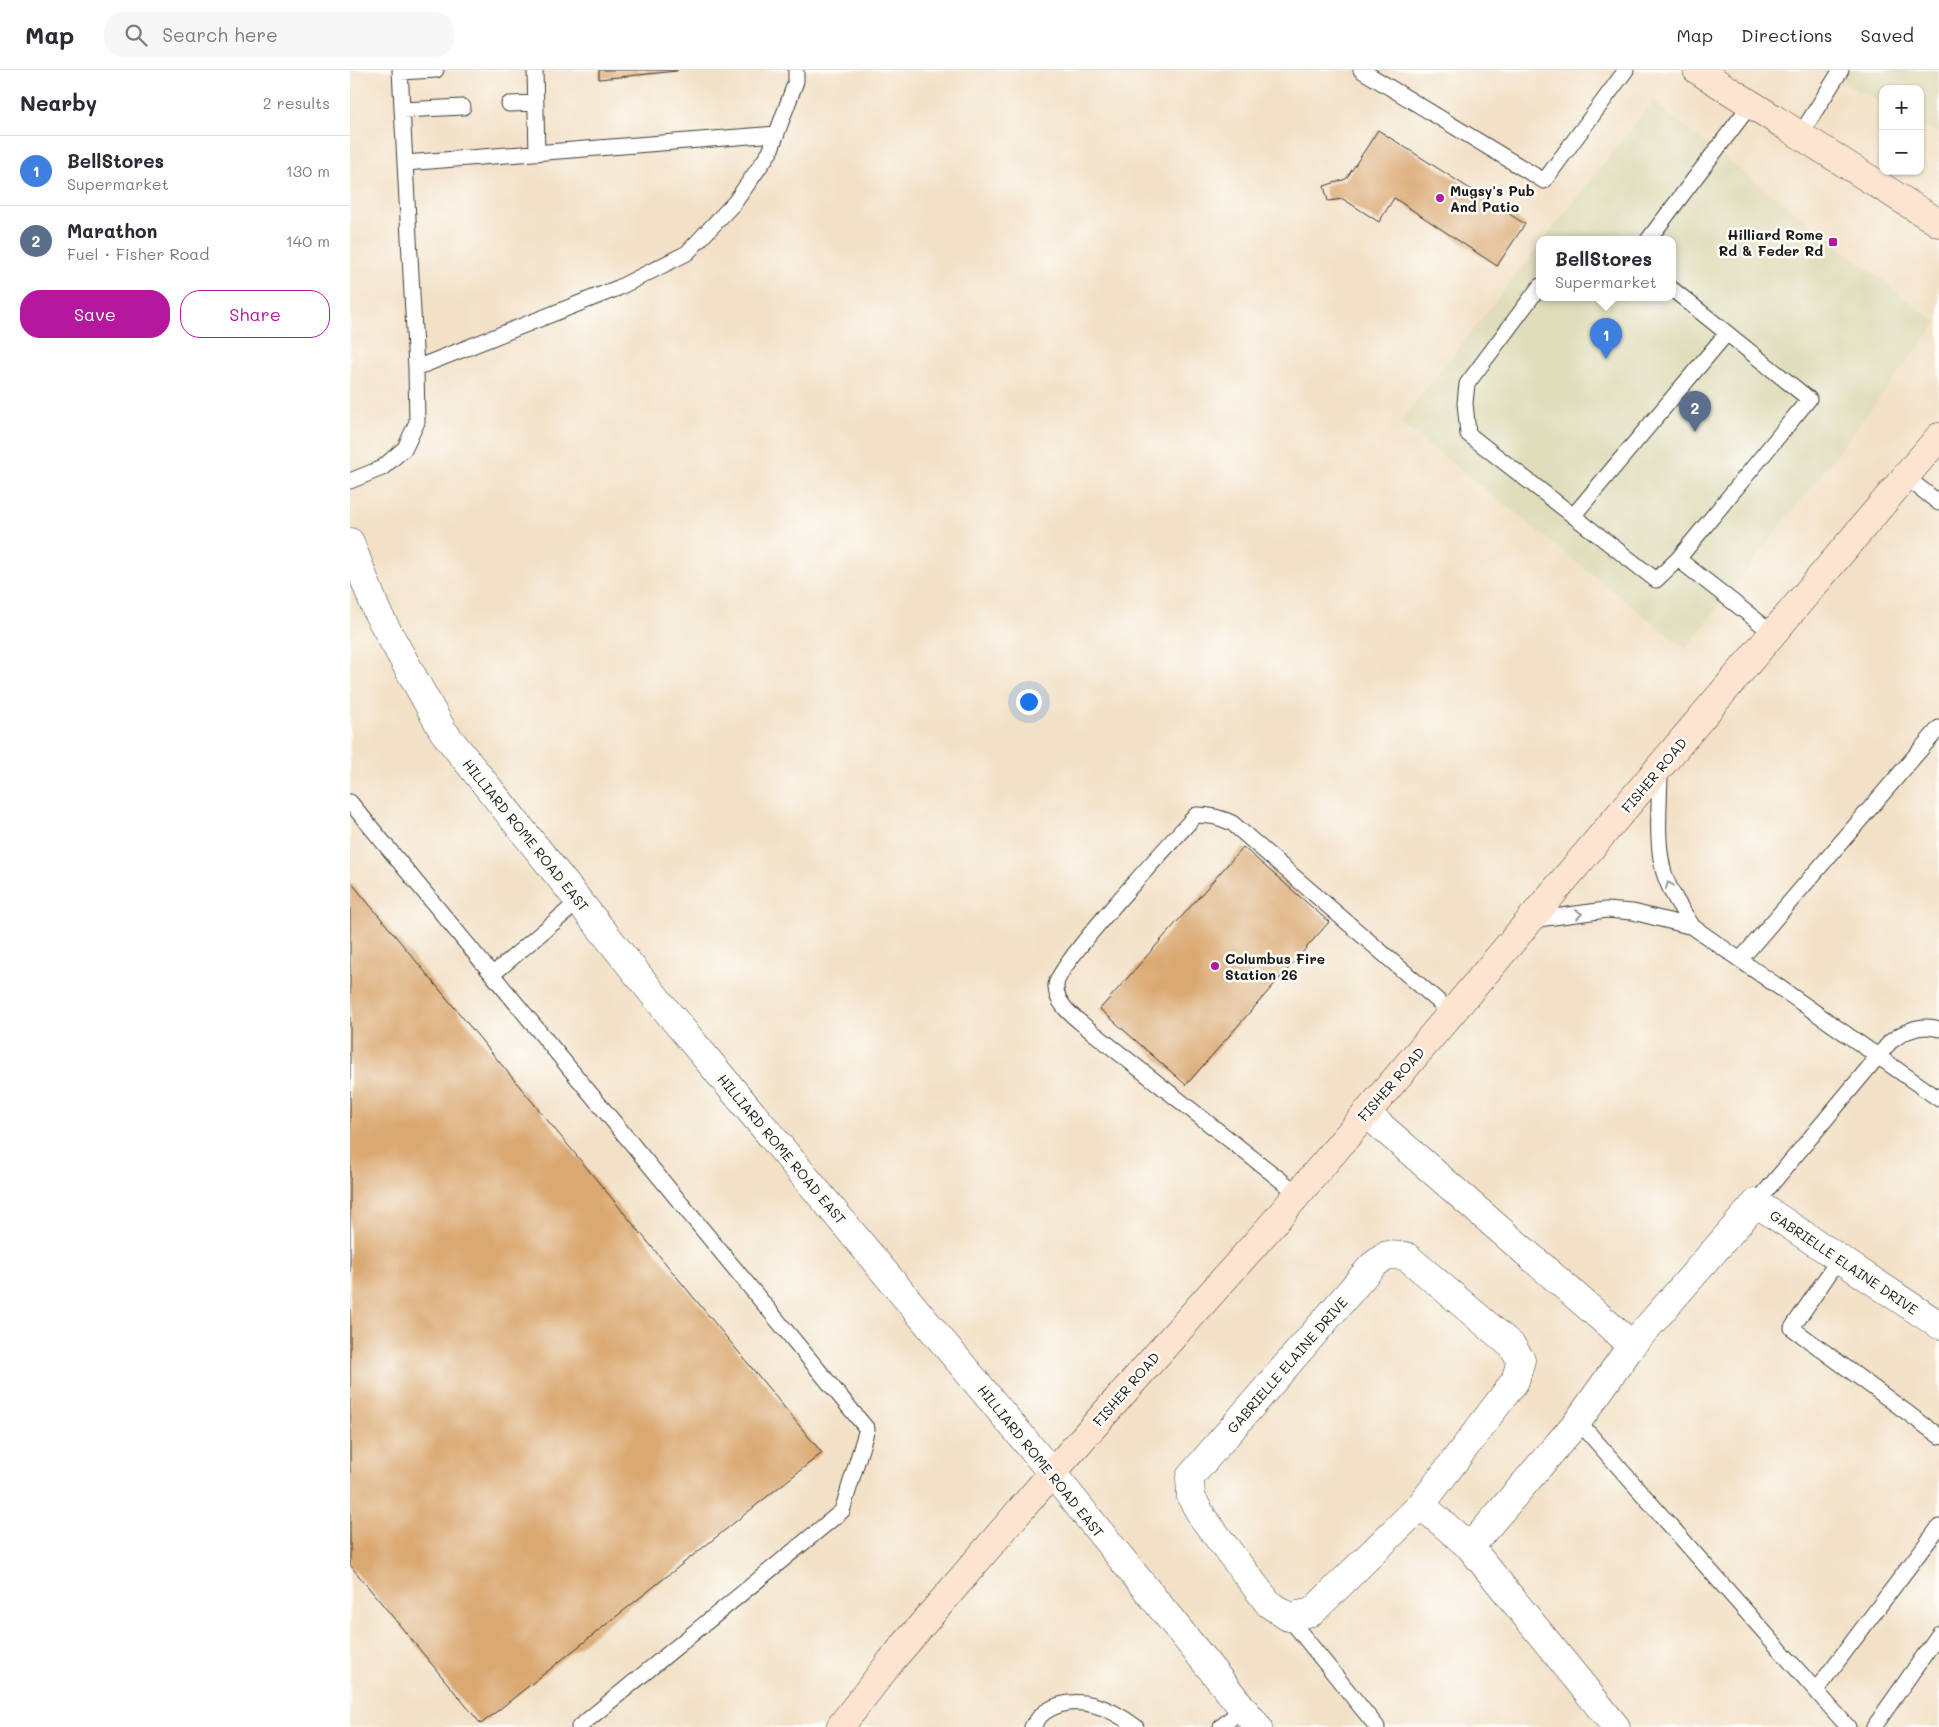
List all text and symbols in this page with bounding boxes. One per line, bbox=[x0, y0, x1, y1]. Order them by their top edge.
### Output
search box bbox=[104, 12, 454, 57]
text: Map bbox=[25, 19, 74, 50]
icon: search bbox=[122, 21, 150, 49]
text: Search here bbox=[162, 22, 278, 47]
text: Map bbox=[1676, 23, 1713, 47]
text: Directions bbox=[1741, 23, 1833, 47]
text: Saved bbox=[1861, 23, 1914, 47]
map controls bbox=[1879, 85, 1924, 175]
button: + bbox=[1879, 85, 1924, 130]
text: Nearby bbox=[20, 89, 97, 116]
text: 2 results bbox=[263, 92, 330, 113]
button: − bbox=[1879, 130, 1924, 175]
text: BellStores bbox=[67, 148, 164, 173]
text: 1 bbox=[32, 160, 40, 181]
text: 130 m bbox=[286, 160, 330, 181]
text: Supermarket bbox=[67, 173, 169, 194]
place label: Mugsy's Pub And Patio bbox=[1450, 181, 1535, 216]
marker: Mugsy's Pub And Patio bbox=[1434, 192, 1446, 204]
text: Marathon bbox=[67, 218, 158, 243]
place label: Hilliard Rome Rd & Feder Rd bbox=[1718, 225, 1823, 260]
text: 2 bbox=[32, 230, 40, 251]
text: 140 m bbox=[286, 230, 330, 251]
popup bbox=[1536, 236, 1676, 301]
marker: Hilliard Rome Rd & Feder Rd bbox=[1827, 236, 1839, 248]
text: Fuel · Fisher Road bbox=[67, 243, 209, 264]
text: BellStores bbox=[1555, 246, 1652, 271]
text: Supermarket bbox=[1555, 271, 1657, 292]
button: Save bbox=[20, 290, 170, 338]
button: Share bbox=[180, 290, 330, 338]
pin: 1 bbox=[1590, 318, 1622, 359]
pin: 2 bbox=[1679, 391, 1711, 432]
your location bbox=[1016, 689, 1042, 715]
street label: FISHER ROAD bbox=[1617, 733, 1691, 817]
street label: HILLIARD ROME ROAD EAST bbox=[459, 755, 594, 915]
one-way arrow bbox=[1665, 881, 1675, 890]
one-way arrow bbox=[1575, 909, 1583, 920]
place label: Columbus Fire Station 26 bbox=[1225, 949, 1325, 984]
marker: Columbus Fire Station 26 bbox=[1209, 960, 1221, 972]
street label: FISHER ROAD bbox=[1353, 1043, 1429, 1125]
street label: HILLIARD ROME ROAD EAST bbox=[713, 1070, 851, 1228]
street label: GABRIELLE ELAINE DRIVE bbox=[1766, 1205, 1922, 1319]
street label: GABRIELLE ELAINE DRIVE bbox=[1222, 1293, 1352, 1437]
street label: FISHER ROAD bbox=[1088, 1348, 1164, 1430]
street label: HILLIARD ROME ROAD EAST bbox=[974, 1381, 1109, 1541]

